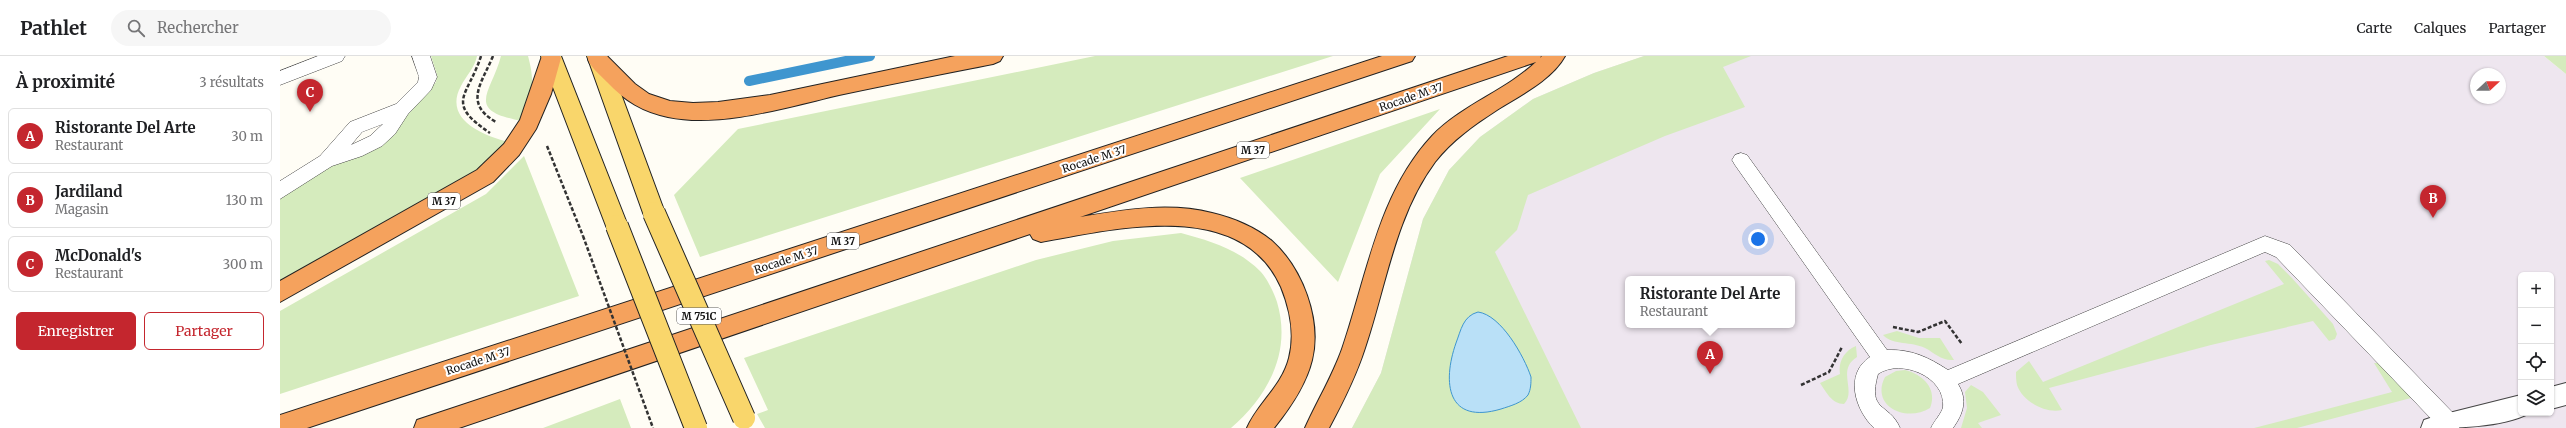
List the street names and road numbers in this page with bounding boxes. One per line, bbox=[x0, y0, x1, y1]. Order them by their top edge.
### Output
street label: Rocade M 37 bbox=[1377, 80, 1445, 114]
street label: Rocade M 37 bbox=[1060, 142, 1128, 176]
road number: M 37 bbox=[1237, 142, 1269, 158]
road number: M 37 bbox=[428, 193, 460, 209]
road number: M 37 bbox=[827, 233, 859, 249]
street label: Rocade M 37 bbox=[752, 243, 820, 277]
road number: M 751C bbox=[677, 308, 721, 324]
street label: Rocade M 37 bbox=[444, 344, 512, 378]

